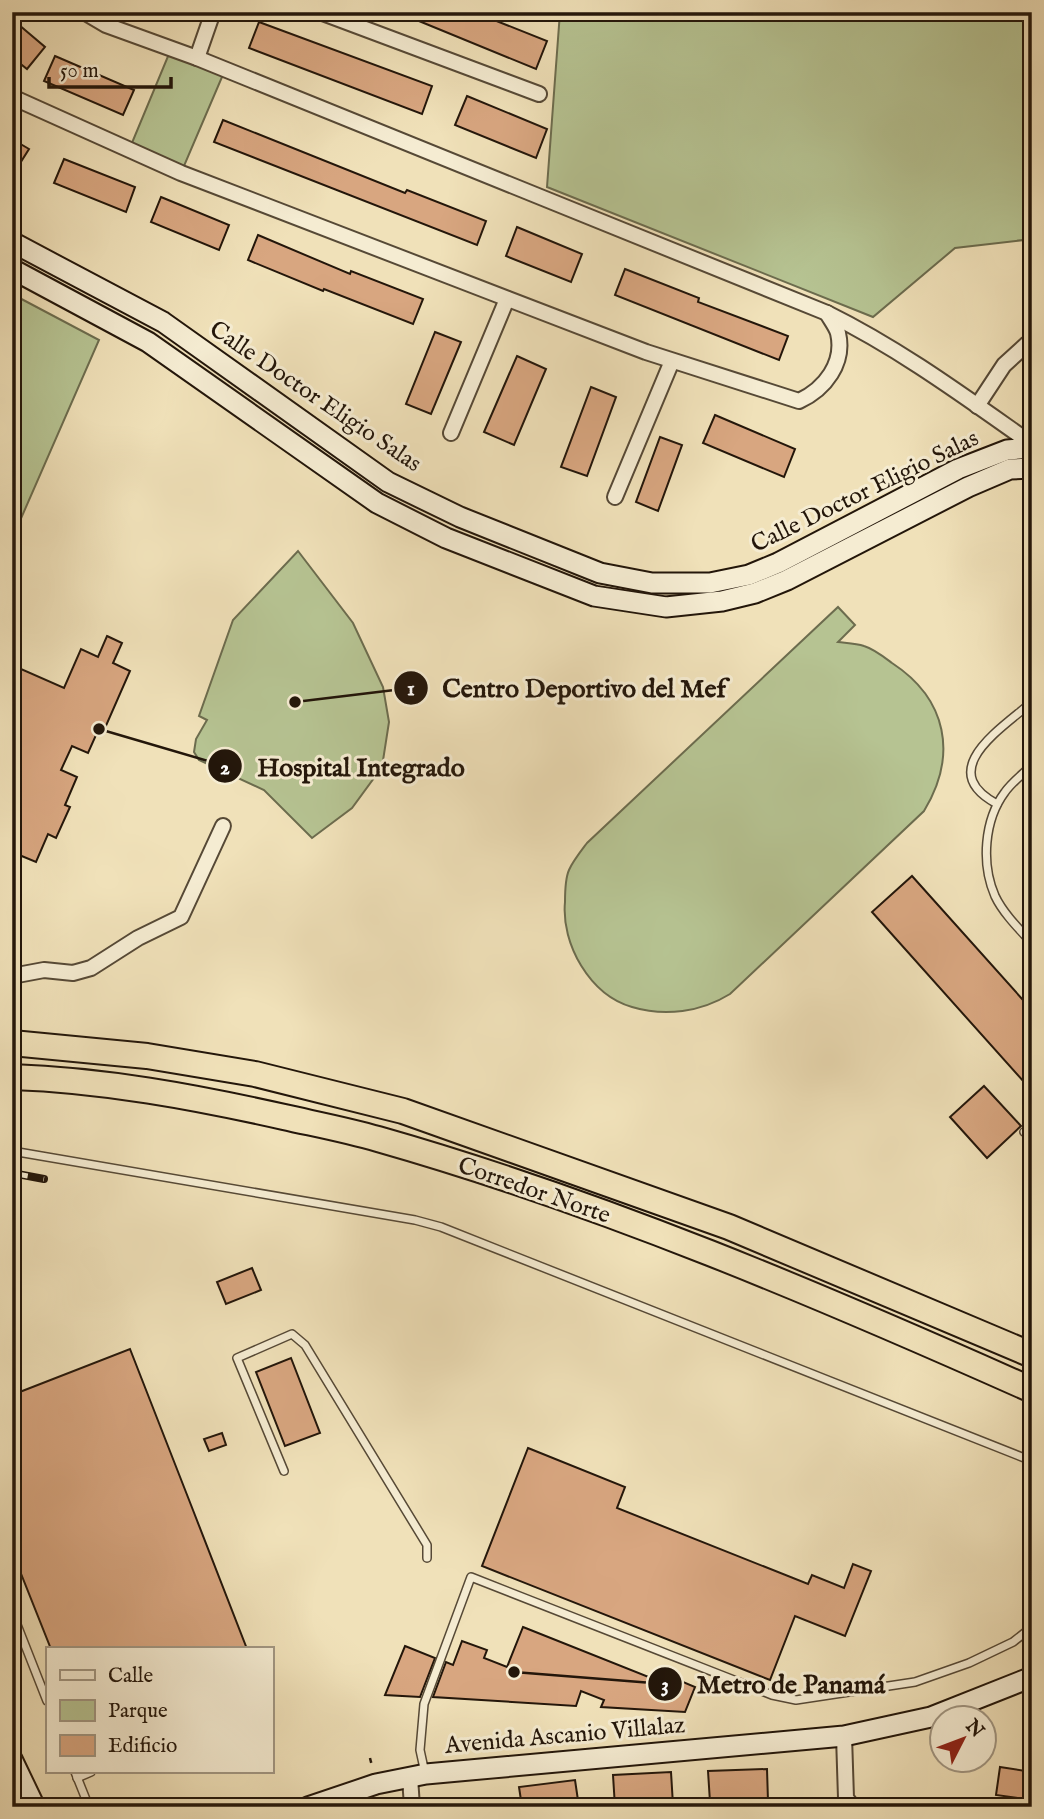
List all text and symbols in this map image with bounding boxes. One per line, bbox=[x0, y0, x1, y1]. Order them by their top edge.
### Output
scale bar bbox=[49, 46, 172, 90]
text: 50 m bbox=[60, 58, 99, 85]
street label: Calle Doctor Eligio Salas bbox=[203, 314, 427, 480]
street label: Calle Doctor Eligio Salas bbox=[746, 423, 984, 561]
callout: Centro Deportivo del Mef bbox=[394, 664, 740, 711]
text: Centro Deportivo del Mef bbox=[442, 673, 730, 706]
text: 1 bbox=[407, 676, 415, 703]
callout: Hospital Integrado bbox=[208, 743, 478, 790]
text: Hospital Integrado bbox=[257, 752, 465, 785]
text: 2 bbox=[220, 755, 230, 782]
street label: Corredor Norte bbox=[454, 1150, 614, 1232]
legend bbox=[46, 1647, 273, 1773]
callout: Metro de Panamá bbox=[648, 1660, 899, 1707]
text: Calle bbox=[108, 1663, 153, 1690]
text: Metro de Panamá bbox=[697, 1669, 886, 1702]
text: 3 bbox=[661, 1672, 669, 1699]
text: Parque bbox=[108, 1698, 168, 1725]
north arrow bbox=[928, 1703, 998, 1773]
street label: Avenida Ascanio Villalaz bbox=[443, 1710, 686, 1762]
text: N bbox=[959, 1714, 989, 1744]
text: Edificio bbox=[108, 1733, 177, 1760]

